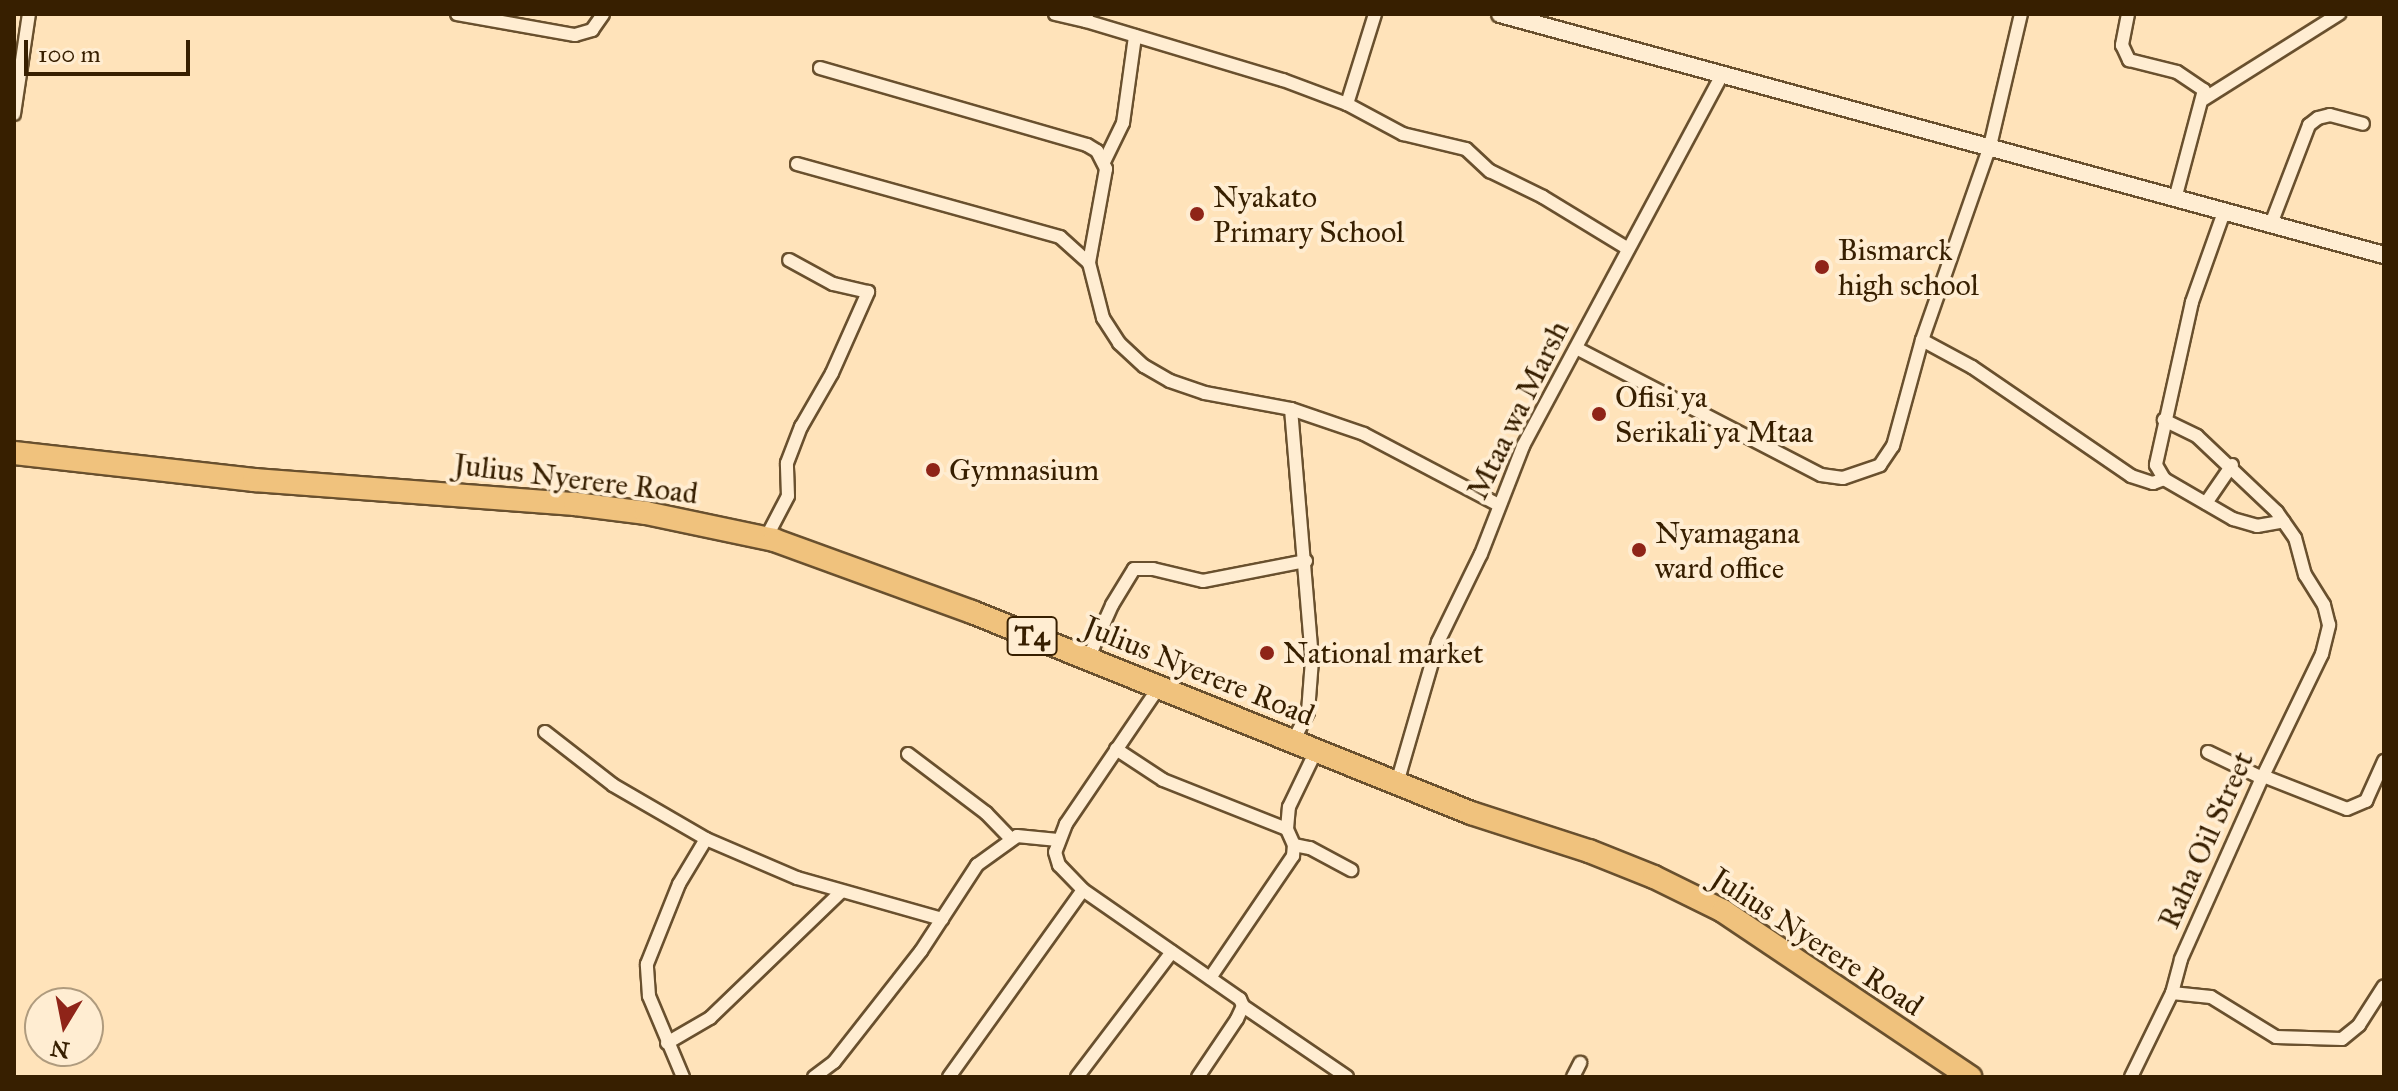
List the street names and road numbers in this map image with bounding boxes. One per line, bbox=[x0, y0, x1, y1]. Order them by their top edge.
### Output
street label: Mtaa wa Marsh bbox=[1459, 315, 1577, 505]
street label: Julius Nyerere Road bbox=[452, 446, 700, 512]
street label: Julius Nyerere Road bbox=[1078, 608, 1320, 734]
road number: T4 bbox=[1006, 612, 1058, 660]
street label: Raha Oil Street bbox=[2151, 746, 2261, 934]
street label: Julius Nyerere Road bbox=[1704, 860, 1930, 1024]

